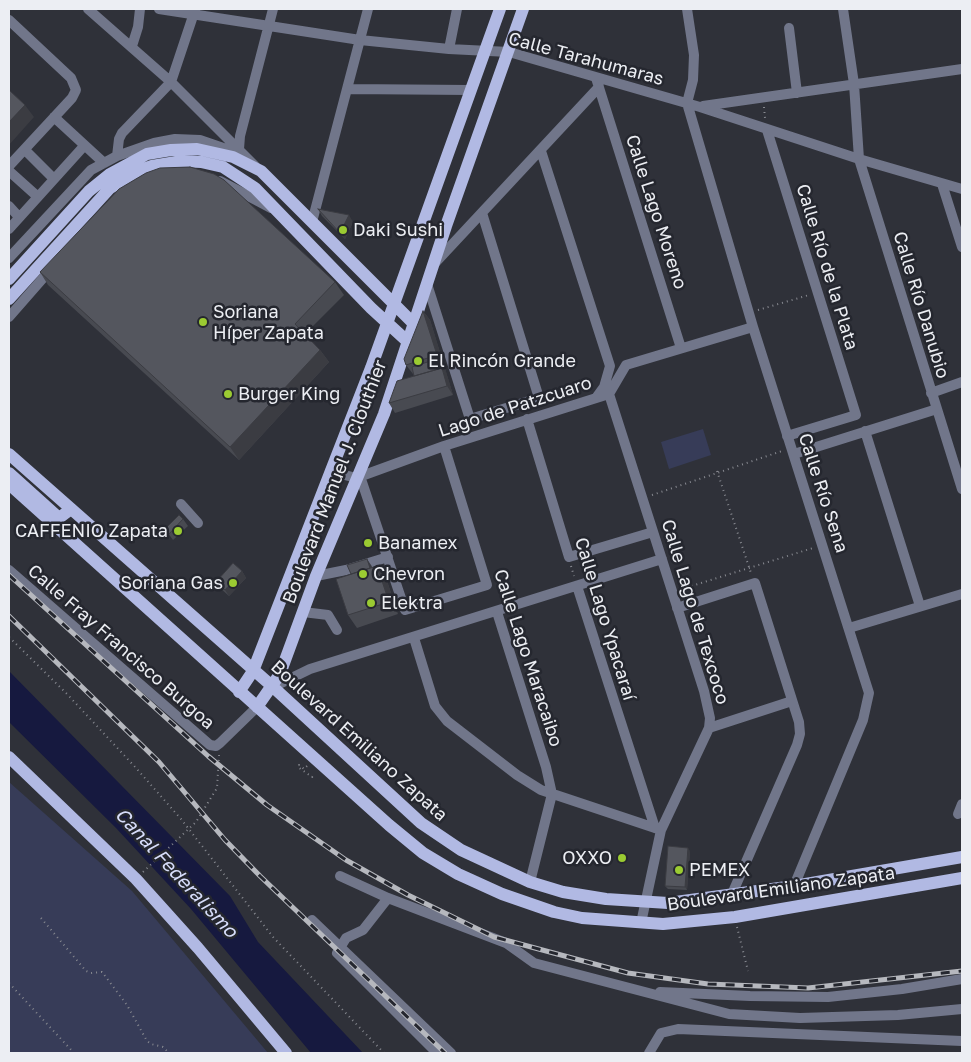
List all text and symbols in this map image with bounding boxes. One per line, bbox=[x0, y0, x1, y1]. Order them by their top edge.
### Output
street label: Calle Tarahumaras bbox=[506, 28, 666, 90]
street label: Calle Lago Moreno bbox=[621, 132, 691, 292]
street label: Calle Río de la Plata bbox=[791, 181, 863, 353]
place label: Daki Sushi bbox=[353, 219, 443, 241]
marker: Daki Sushi bbox=[337, 224, 349, 236]
street label: Calle Río Danubio bbox=[888, 229, 954, 381]
place label: Soriana Híper Zapata bbox=[213, 301, 324, 344]
marker: Soriana Híper Zapata bbox=[197, 316, 209, 328]
place label: El Rincón Grande bbox=[428, 350, 576, 372]
marker: El Rincón Grande bbox=[412, 355, 424, 367]
street label: Boulevard Manuel J. Clouthier bbox=[278, 357, 392, 607]
street label: Lago de Patzcuaro bbox=[436, 372, 594, 442]
place label: Burger King bbox=[238, 383, 340, 405]
marker: Burger King bbox=[222, 388, 234, 400]
street label: Calle Río Sena bbox=[794, 431, 852, 555]
street label: Calle Lago de Texcoco bbox=[657, 517, 733, 707]
place label: CAFFENIO Zapata bbox=[15, 520, 168, 542]
marker: CAFFENIO Zapata bbox=[172, 525, 184, 537]
place label: Banamex bbox=[378, 532, 457, 554]
street label: Calle Lago Ypacaraí bbox=[570, 535, 640, 703]
marker: Banamex bbox=[362, 537, 374, 549]
street label: Calle Fray Francisco Burgoa bbox=[23, 560, 219, 734]
place label: Chevron bbox=[373, 563, 445, 585]
street label: Calle Lago Maracaibo bbox=[489, 567, 567, 749]
marker: Chevron bbox=[357, 568, 369, 580]
place label: Soriana Gas bbox=[121, 572, 223, 594]
marker: Soriana Gas bbox=[227, 577, 239, 589]
place label: Elektra bbox=[381, 592, 443, 614]
marker: Elektra bbox=[365, 597, 377, 609]
street label: Boulevard Emiliano Zapata bbox=[266, 656, 452, 826]
water label: Canal Federalismo bbox=[110, 803, 242, 943]
place label: OXXO bbox=[562, 847, 612, 869]
marker: OXXO bbox=[616, 852, 628, 864]
place label: PEMEX bbox=[689, 859, 750, 881]
street label: Boulevard Emiliano Zapata bbox=[666, 862, 896, 916]
marker: PEMEX bbox=[673, 864, 685, 876]

